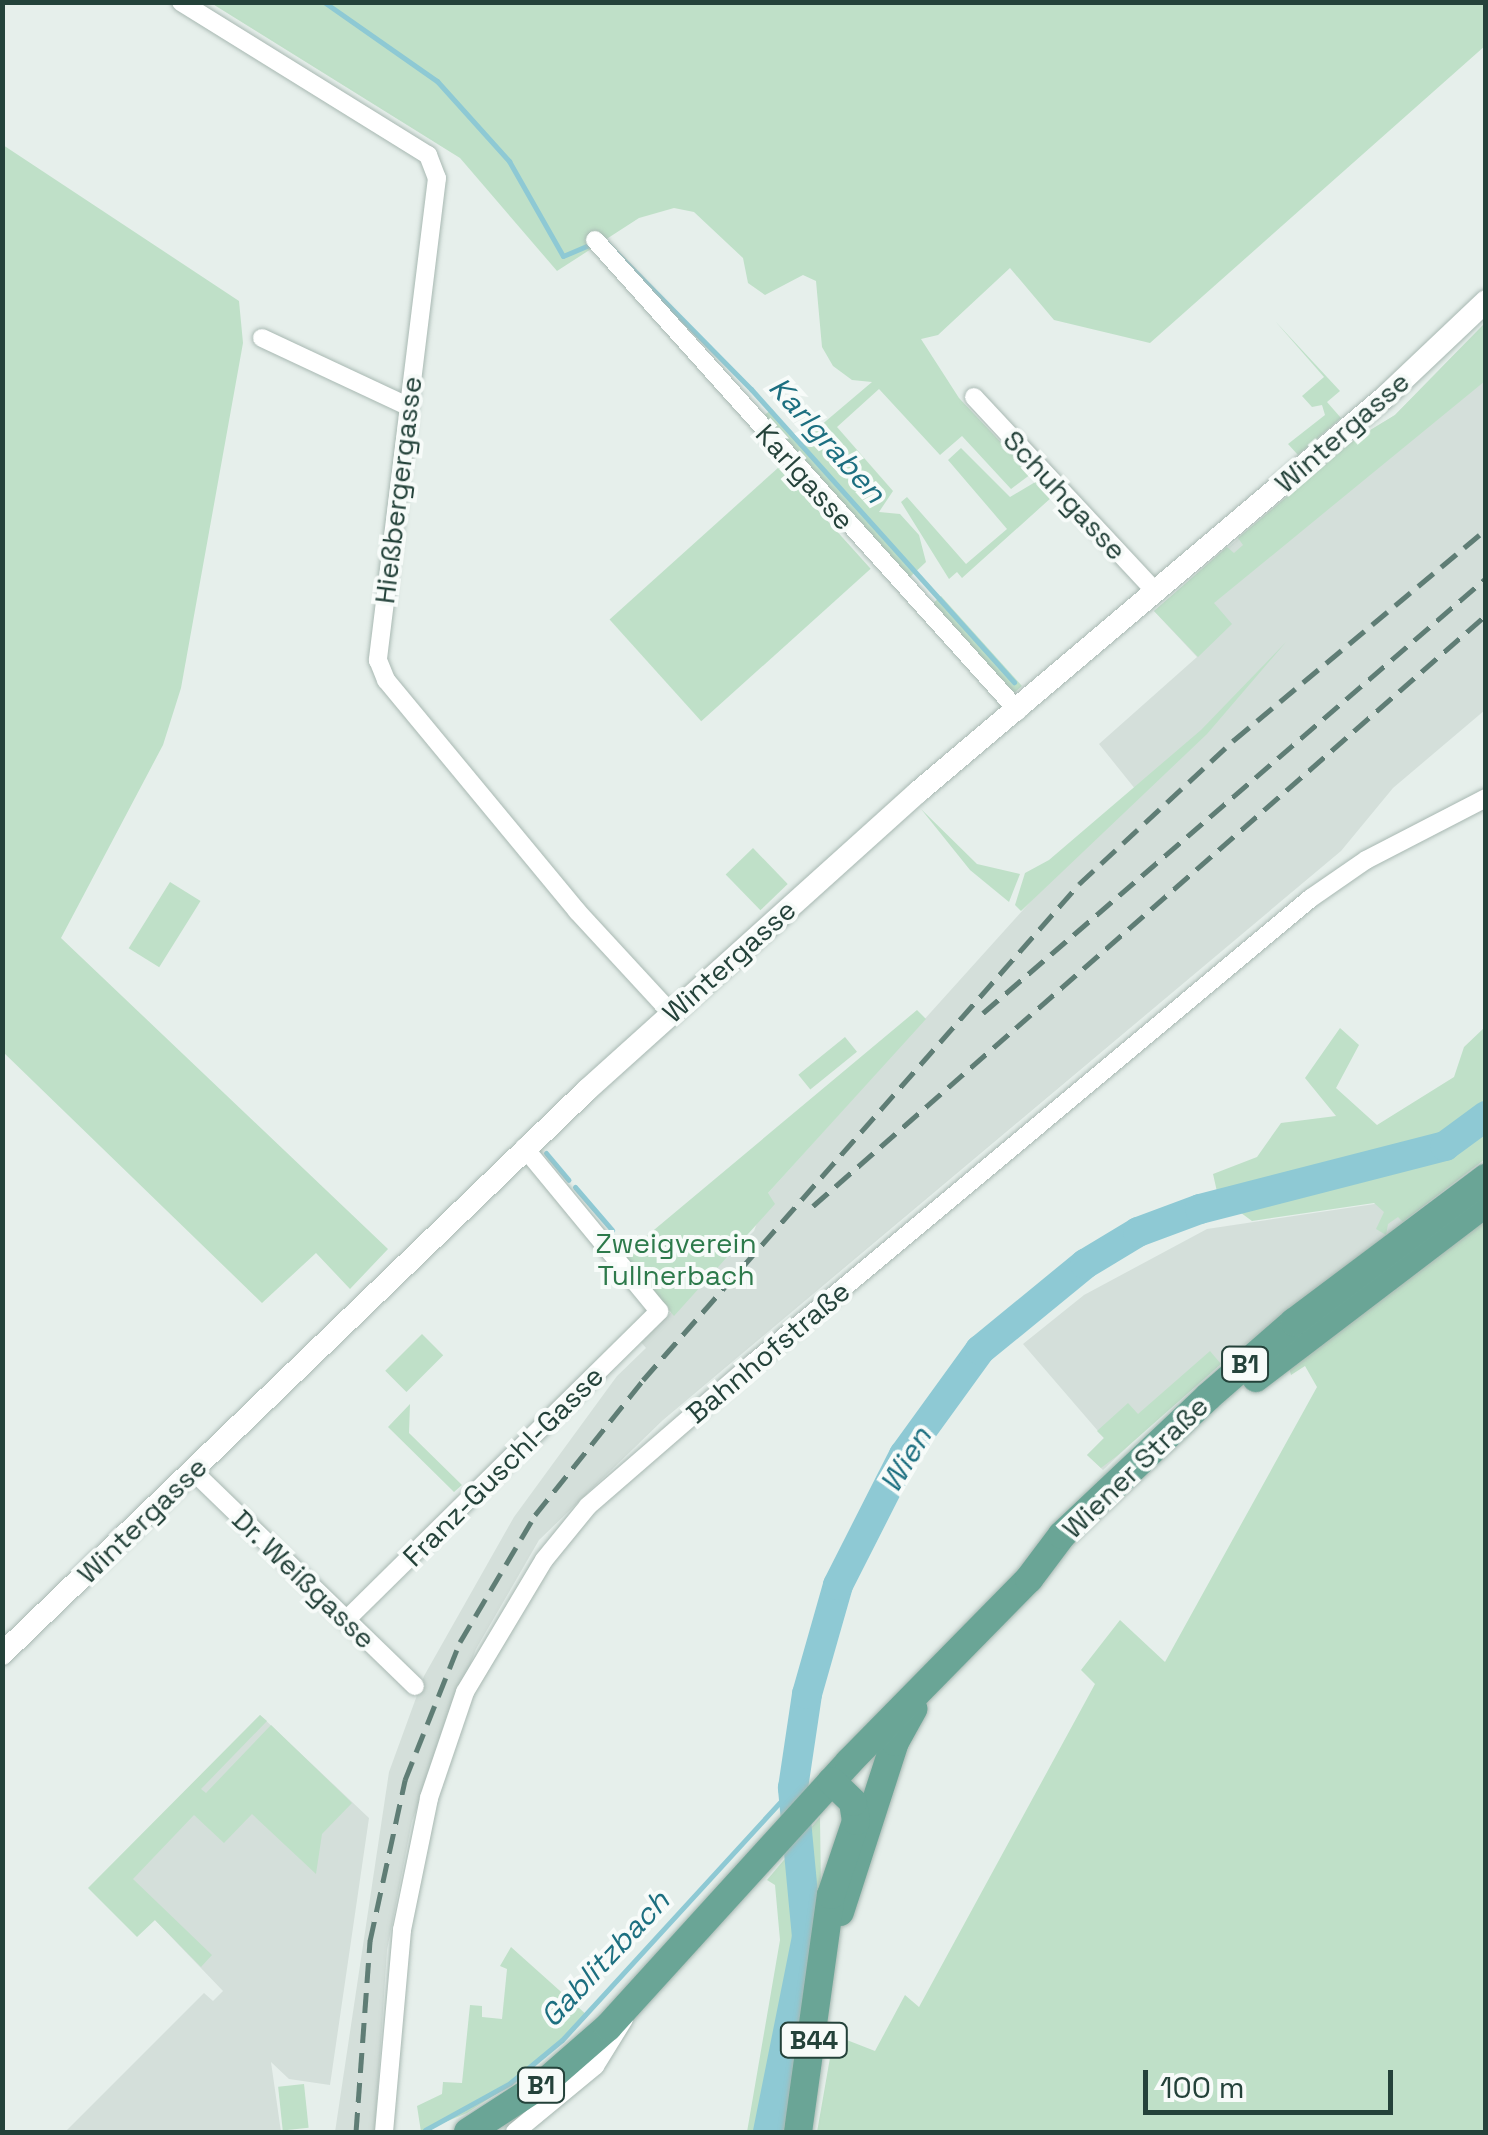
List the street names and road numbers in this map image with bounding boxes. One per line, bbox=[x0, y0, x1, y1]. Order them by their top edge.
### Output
street label: Wintergasse bbox=[1268, 364, 1416, 500]
street label: Hießbergergasse bbox=[367, 374, 429, 606]
street label: Karlgasse bbox=[749, 417, 861, 537]
street label: Schuhgasse bbox=[996, 423, 1134, 567]
street label: Wintergasse bbox=[656, 893, 802, 1029]
street label: Bahnhofstraße bbox=[680, 1274, 856, 1430]
road number: B1 bbox=[1220, 1344, 1270, 1384]
street label: Franz-Guschl-Gasse bbox=[396, 1359, 610, 1573]
street label: Wiener Straße bbox=[1055, 1389, 1215, 1545]
street label: Wintergasse bbox=[70, 1450, 214, 1590]
street label: Dr. Weißgasse bbox=[225, 1502, 383, 1656]
road number: B44 bbox=[779, 2020, 849, 2060]
road number: B1 bbox=[516, 2065, 566, 2105]

